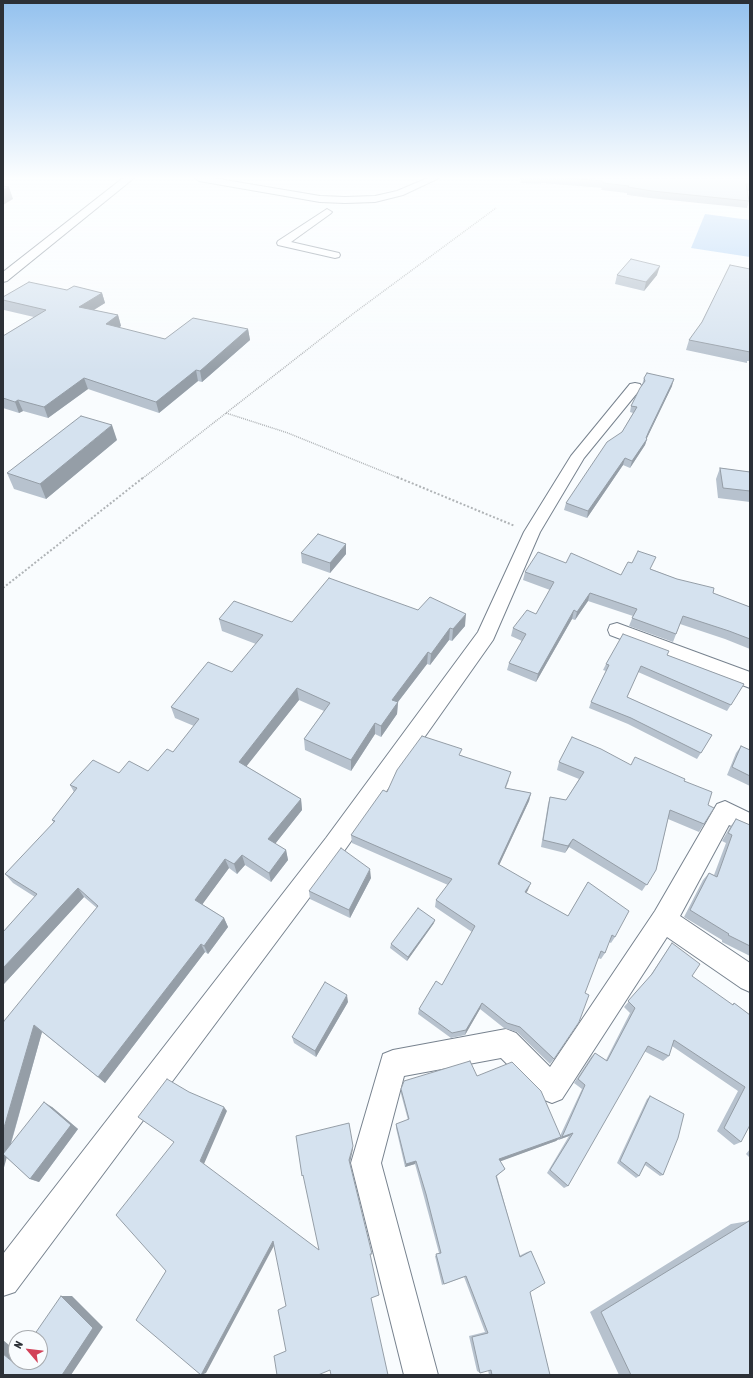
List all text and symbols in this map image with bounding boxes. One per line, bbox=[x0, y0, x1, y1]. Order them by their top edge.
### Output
north arrow bbox=[8, 1330, 48, 1370]
text: N bbox=[11, 1339, 25, 1351]

